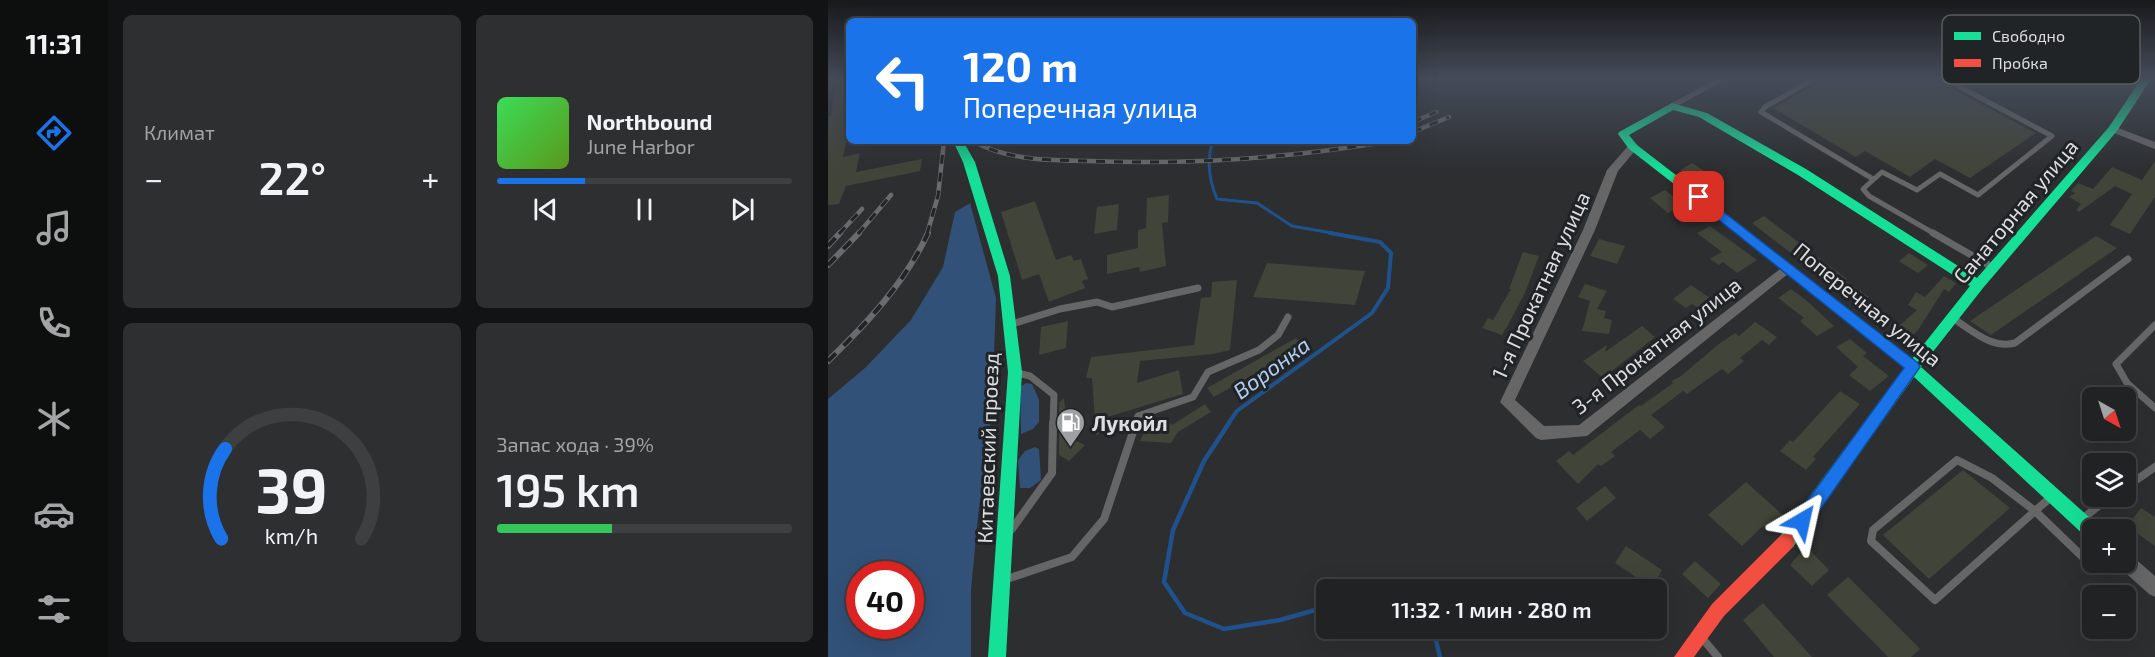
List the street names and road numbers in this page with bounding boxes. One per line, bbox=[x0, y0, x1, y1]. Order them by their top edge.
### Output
street label: Санаторная улица bbox=[1947, 134, 2083, 289]
street label: 1-я Прокатная улица bbox=[1486, 187, 1595, 383]
street label: Поперечная улица bbox=[1788, 237, 1947, 372]
street label: 3-я Прокатная улица bbox=[1567, 271, 1746, 419]
street label: Китаевский проезд bbox=[971, 352, 1003, 544]

